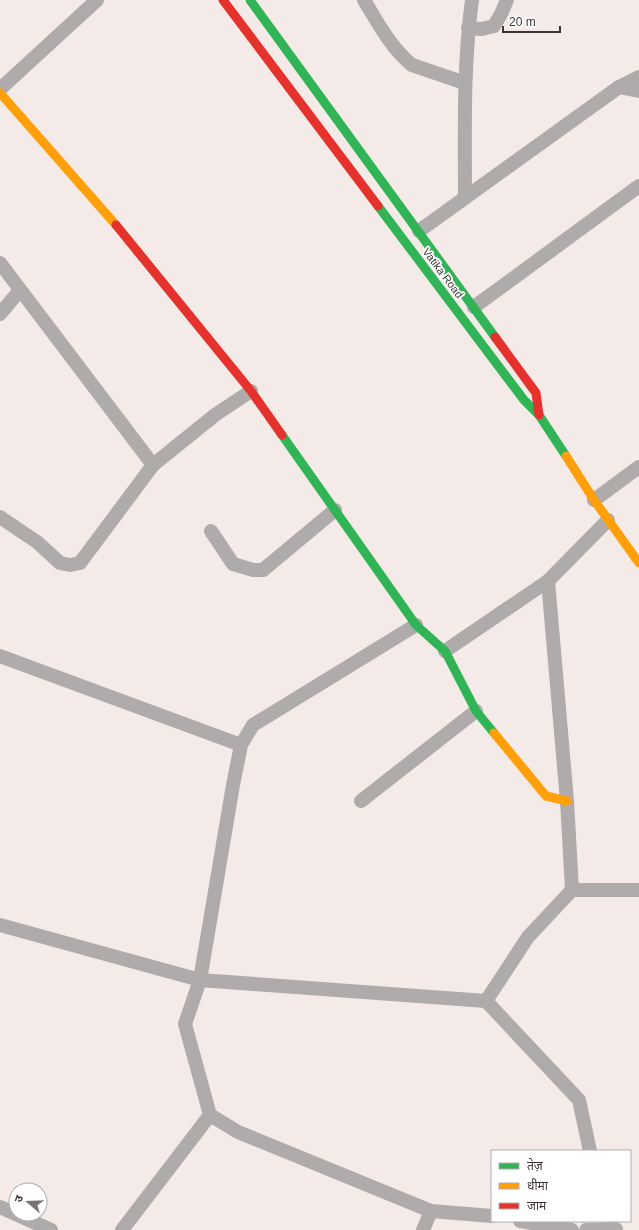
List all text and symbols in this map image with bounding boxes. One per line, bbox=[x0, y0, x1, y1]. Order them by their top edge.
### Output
scale bar bbox=[503, 8, 560, 34]
text: 20 m bbox=[509, 15, 536, 29]
street label: Vatika Road bbox=[420, 246, 466, 300]
legend bbox=[491, 1150, 631, 1222]
text: तेज़ bbox=[527, 1158, 544, 1173]
text: धीमा bbox=[527, 1178, 549, 1193]
north arrow bbox=[8, 1182, 48, 1222]
text: उ bbox=[12, 1193, 25, 1204]
text: जाम bbox=[527, 1199, 547, 1213]

